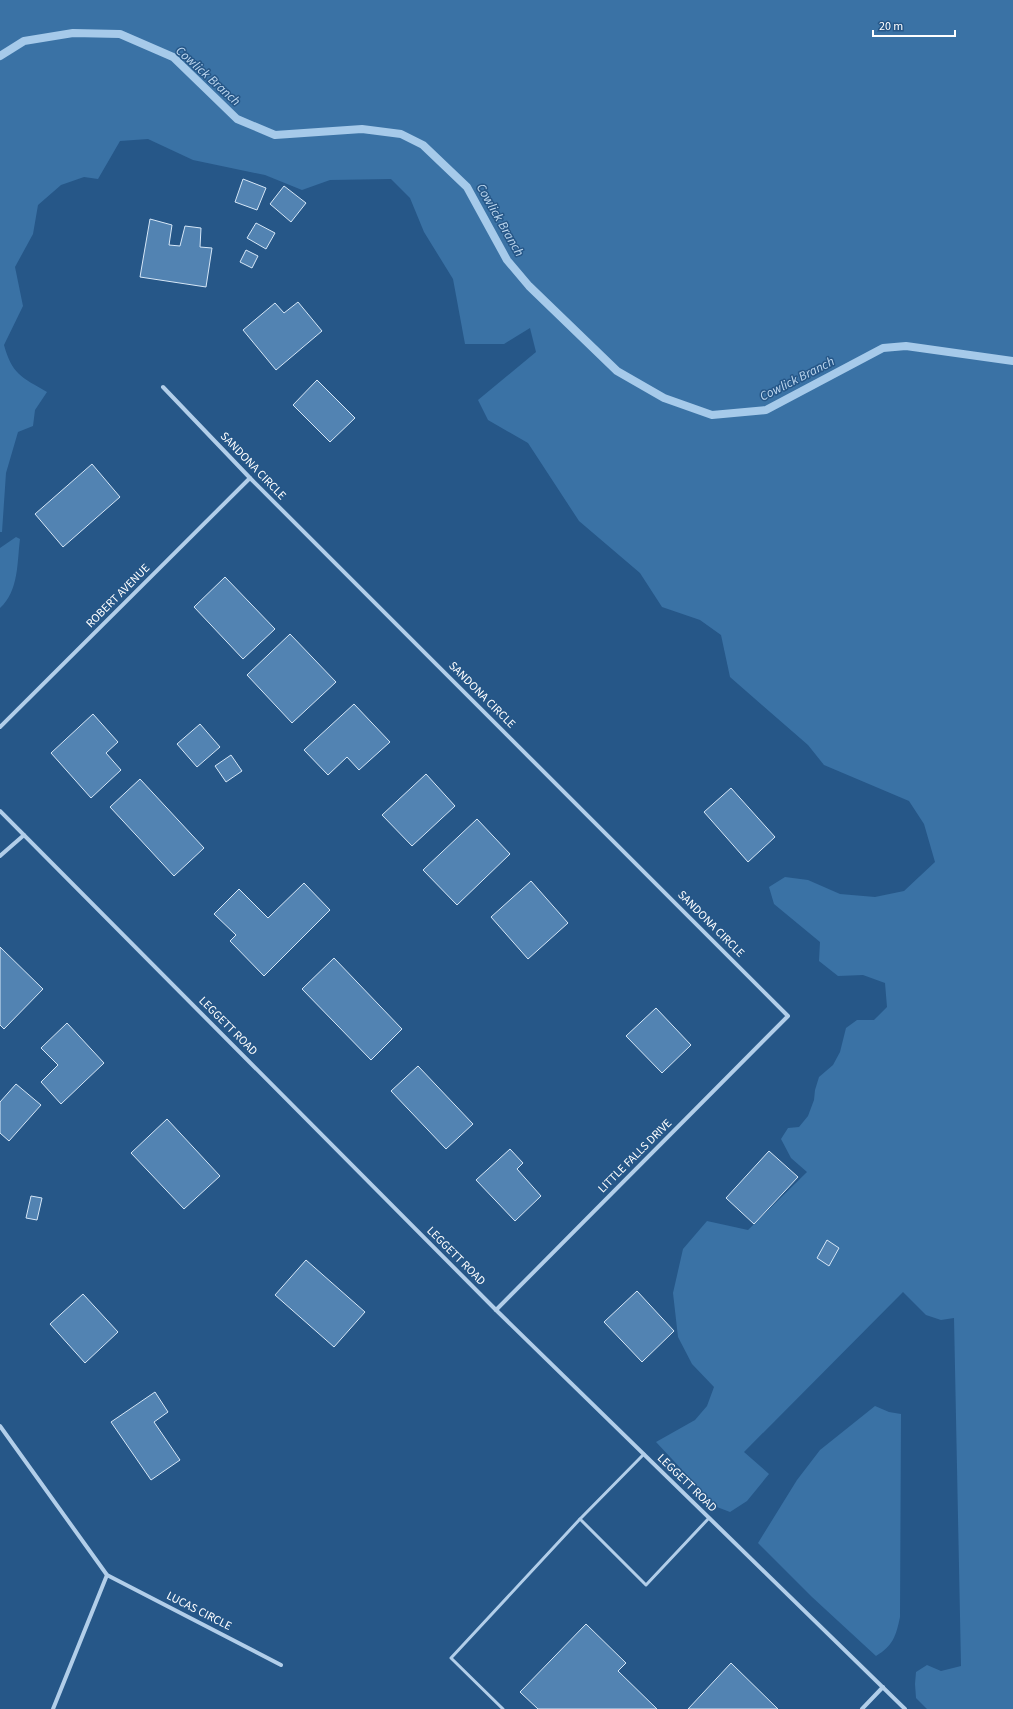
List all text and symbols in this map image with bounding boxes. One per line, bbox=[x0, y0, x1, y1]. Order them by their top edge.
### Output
scale bar bbox=[873, 12, 955, 38]
text: 20 m bbox=[879, 18, 903, 35]
water label: Cowlick Branch bbox=[172, 42, 245, 110]
water label: Cowlick Branch bbox=[472, 180, 528, 260]
water label: Cowlick Branch bbox=[757, 352, 838, 406]
street label: SANDONA CIRCLE bbox=[216, 428, 290, 504]
street label: ROBERT AVENUE bbox=[82, 560, 154, 632]
street label: SANDONA CIRCLE bbox=[445, 658, 519, 732]
street label: SANDONA CIRCLE bbox=[674, 887, 748, 961]
street label: LEGGETT ROAD bbox=[195, 993, 261, 1059]
street label: LITTLE FALLS DRIVE bbox=[594, 1115, 676, 1197]
street label: LEGGETT ROAD bbox=[423, 1223, 489, 1289]
street label: LEGGETT ROAD bbox=[653, 1450, 721, 1516]
street label: LUCAS CIRCLE bbox=[163, 1587, 235, 1635]

